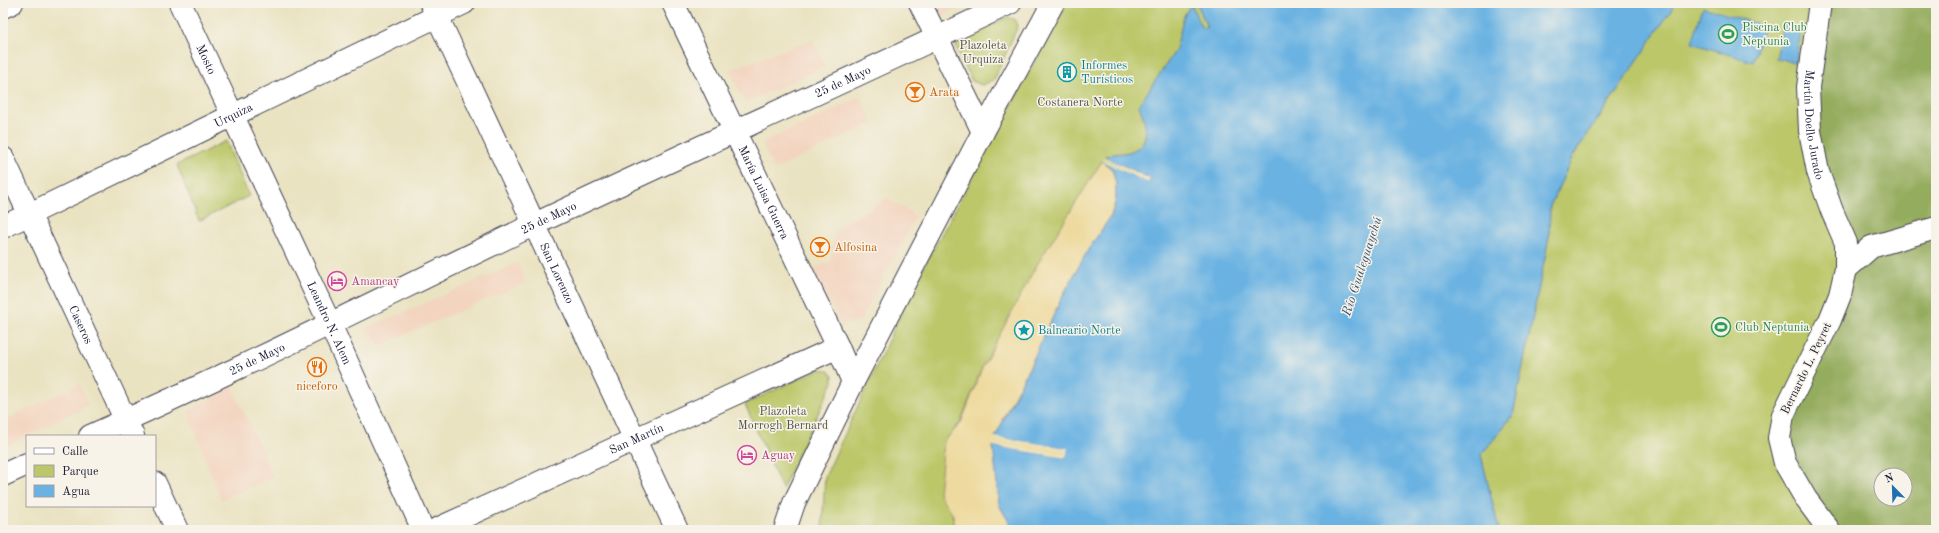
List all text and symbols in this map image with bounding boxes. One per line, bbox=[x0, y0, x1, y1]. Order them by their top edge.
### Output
place label: Piscina Club Neptunia bbox=[1742, 22, 1807, 48]
sports icon: Piscina Club Neptunia bbox=[1717, 23, 1739, 45]
park label: Plazoleta Urquiza bbox=[959, 40, 1007, 66]
street label: Mosto bbox=[193, 43, 217, 76]
place label: Informes Turísticos bbox=[1081, 60, 1133, 86]
building icon: Informes Turísticos bbox=[1056, 61, 1078, 83]
street label: 25 de Mayo bbox=[813, 64, 873, 101]
street label: Martín Doello Jurado bbox=[1801, 69, 1825, 182]
bar icon: Arata bbox=[904, 81, 926, 103]
place label: Arata bbox=[929, 87, 959, 99]
park label: Costanera Norte bbox=[1037, 97, 1123, 109]
street label: Urquiza bbox=[213, 102, 255, 130]
street label: María Luisa Guerra bbox=[735, 144, 790, 241]
street label: 25 de Mayo bbox=[519, 200, 579, 237]
water label: Río Gualeguaychú bbox=[1340, 215, 1385, 319]
bar icon: Alfosina bbox=[809, 236, 831, 258]
street label: San Lorenzo bbox=[537, 241, 575, 306]
place label: Alfosina bbox=[834, 242, 877, 254]
hotel icon: Amancay bbox=[326, 270, 348, 292]
place label: Amancay bbox=[351, 276, 400, 288]
street label: Leandro N. Alem bbox=[304, 280, 353, 367]
street label: Caseros bbox=[66, 304, 94, 346]
sports icon: Club Neptunia bbox=[1710, 316, 1732, 338]
place icon: Balneario Norte bbox=[1013, 319, 1035, 341]
street label: Bernardo L. Peyret bbox=[1779, 321, 1834, 416]
place label: Club Neptunia bbox=[1735, 322, 1809, 334]
place label: Balneario Norte bbox=[1038, 325, 1121, 337]
street label: 25 de Mayo bbox=[228, 341, 287, 378]
restaurant icon: niceforo bbox=[306, 356, 328, 378]
place label: niceforo bbox=[296, 381, 338, 393]
park label: Plazoleta Morrogh Bernard bbox=[738, 406, 828, 432]
street label: San Martín bbox=[608, 422, 666, 457]
legend bbox=[26, 435, 156, 507]
hotel icon: Aguay bbox=[736, 444, 758, 466]
text: Calle bbox=[62, 446, 88, 458]
place label: Aguay bbox=[761, 450, 796, 462]
text: Parque bbox=[62, 466, 99, 478]
north arrow bbox=[1873, 467, 1913, 507]
text: N bbox=[1884, 472, 1896, 486]
text: Agua bbox=[62, 486, 90, 498]

